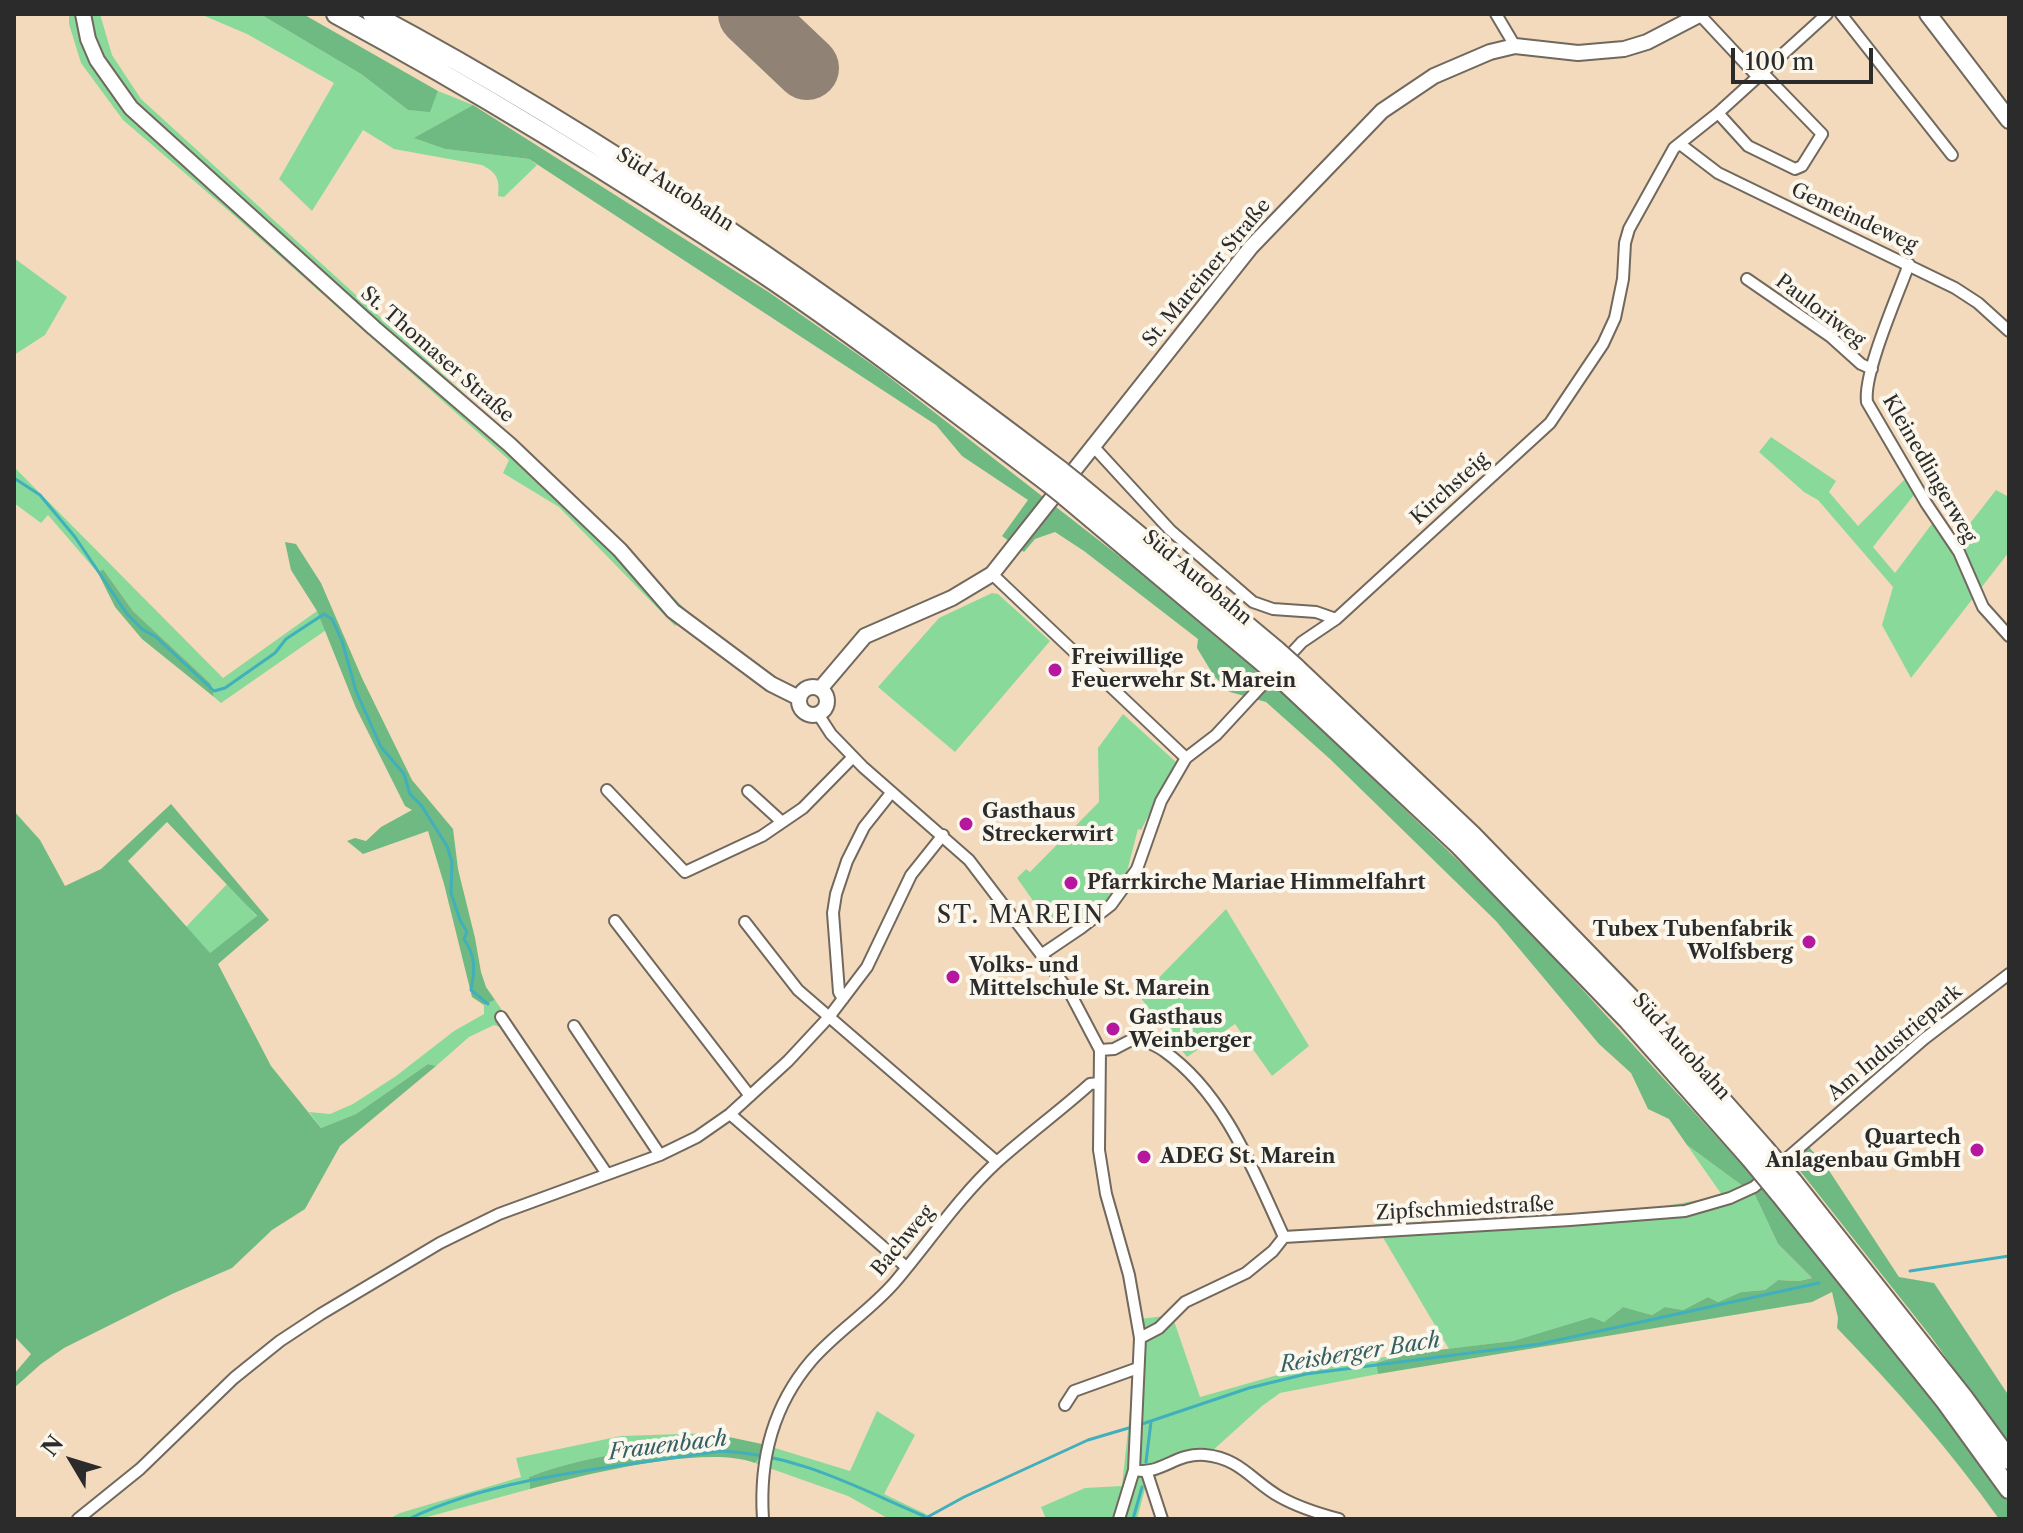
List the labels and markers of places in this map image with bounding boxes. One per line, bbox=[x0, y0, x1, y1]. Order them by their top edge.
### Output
place label: Freiwillige Feuerwehr St. Marein bbox=[1071, 646, 1296, 693]
marker: Freiwillige Feuerwehr St. Marein bbox=[1046, 661, 1064, 679]
place label: Gasthaus Streckerwirt bbox=[982, 800, 1114, 847]
marker: Gasthaus Streckerwirt bbox=[957, 815, 975, 833]
place label: Pfarrkirche Mariae Himmelfahrt bbox=[1087, 871, 1426, 895]
marker: Pfarrkirche Mariae Himmelfahrt bbox=[1062, 874, 1080, 892]
place label: Tubex Tubenfabrik Wolfsberg bbox=[1593, 918, 1793, 965]
marker: Tubex Tubenfabrik Wolfsberg bbox=[1800, 933, 1818, 951]
place label: Volks- und Mittelschule St. Marein bbox=[969, 954, 1210, 1001]
marker: Volks- und Mittelschule St. Marein bbox=[944, 968, 962, 986]
place label: Gasthaus Weinberger bbox=[1129, 1006, 1252, 1053]
marker: Gasthaus Weinberger bbox=[1104, 1020, 1122, 1038]
place label: Quartech Anlagenbau GmbH bbox=[1766, 1126, 1961, 1173]
marker: Quartech Anlagenbau GmbH bbox=[1968, 1141, 1986, 1159]
place label: ADEG St. Marein bbox=[1160, 1145, 1335, 1169]
marker: ADEG St. Marein bbox=[1135, 1148, 1153, 1166]

